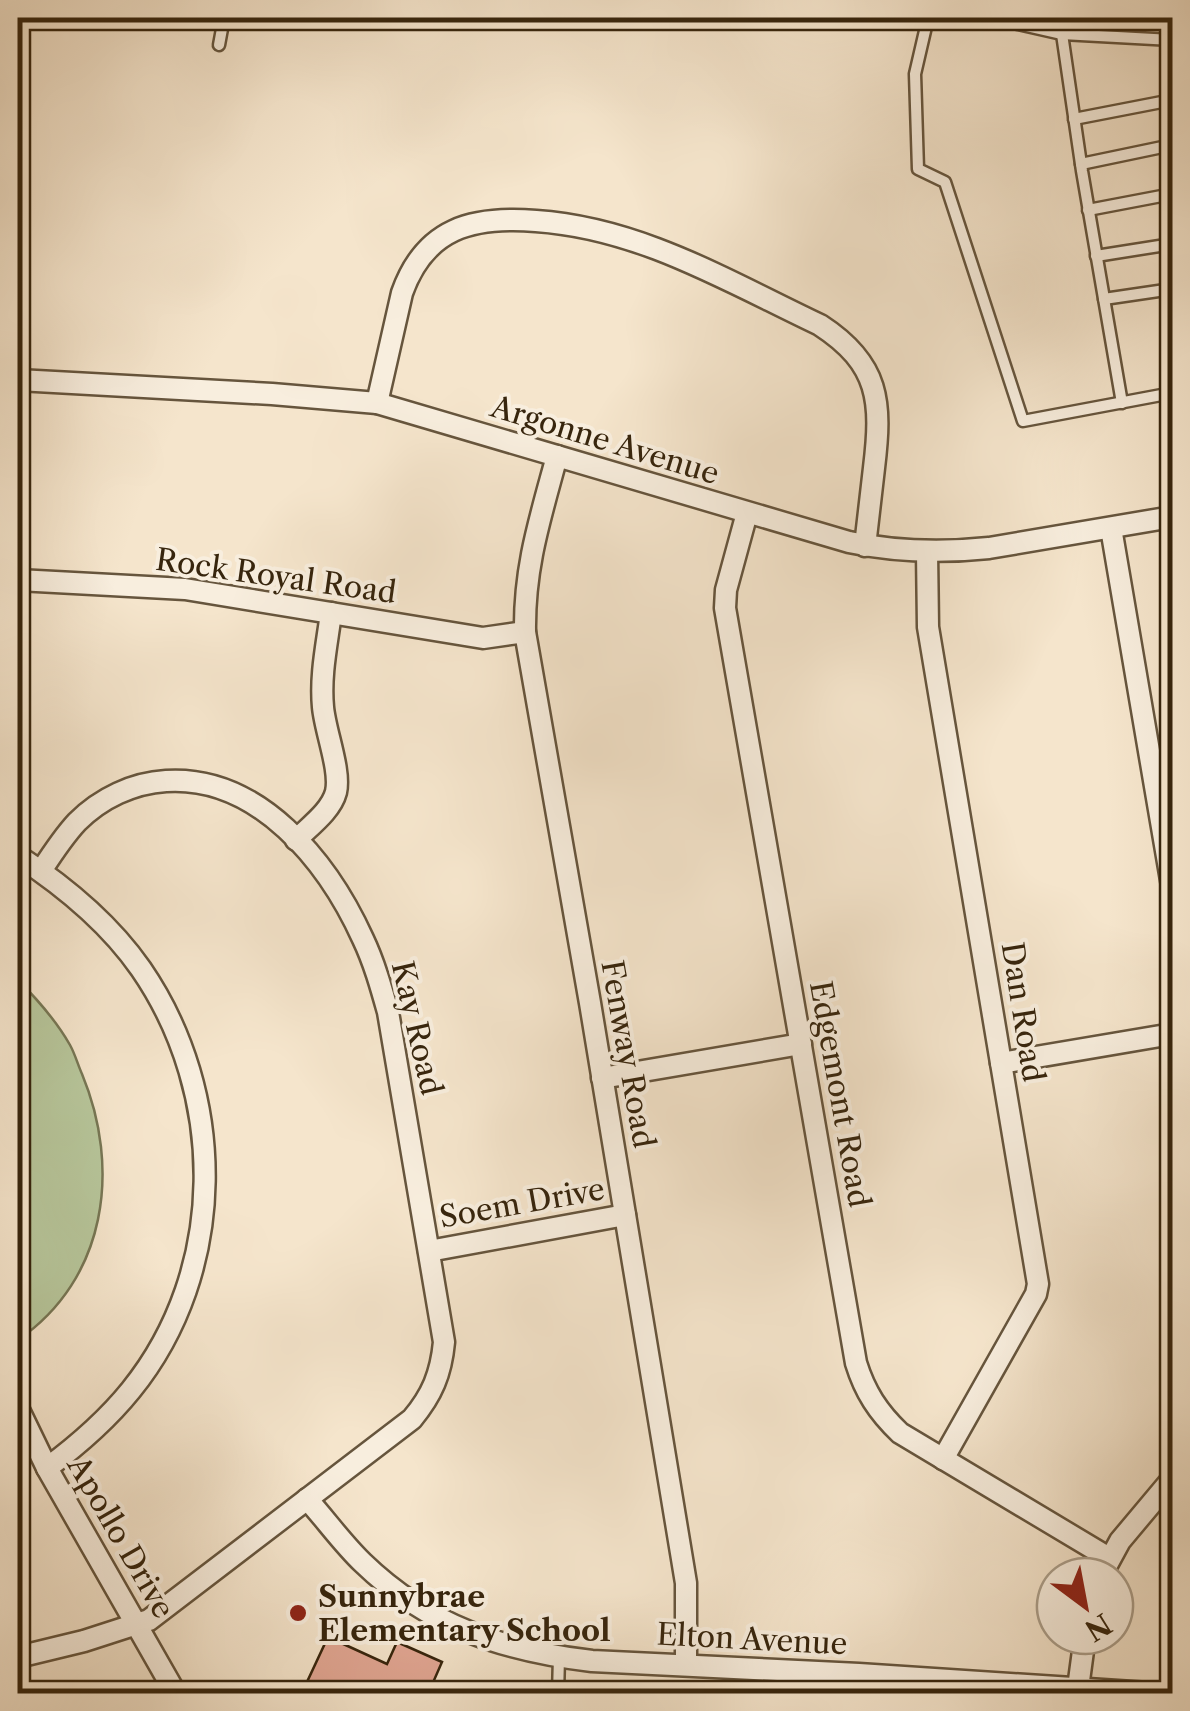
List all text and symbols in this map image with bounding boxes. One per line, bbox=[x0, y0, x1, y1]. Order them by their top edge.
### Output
street label: Argonne Avenue bbox=[486, 387, 724, 492]
street label: Rock Royal Road bbox=[153, 541, 399, 611]
street label: Dan Road bbox=[994, 939, 1052, 1085]
street label: Kay Road bbox=[384, 957, 450, 1099]
street label: Fenway Road bbox=[593, 957, 663, 1151]
street label: Edgemont Road bbox=[802, 978, 878, 1210]
street label: Soem Drive bbox=[437, 1170, 607, 1236]
street label: Apollo Drive bbox=[59, 1448, 182, 1625]
north arrow bbox=[1035, 1556, 1135, 1656]
place label: Sunnybrae Elementary School bbox=[318, 1578, 611, 1649]
marker: Sunnybrae Elementary School bbox=[287, 1602, 309, 1624]
text: N bbox=[1079, 1606, 1118, 1648]
street label: Elton Avenue bbox=[656, 1616, 848, 1662]

